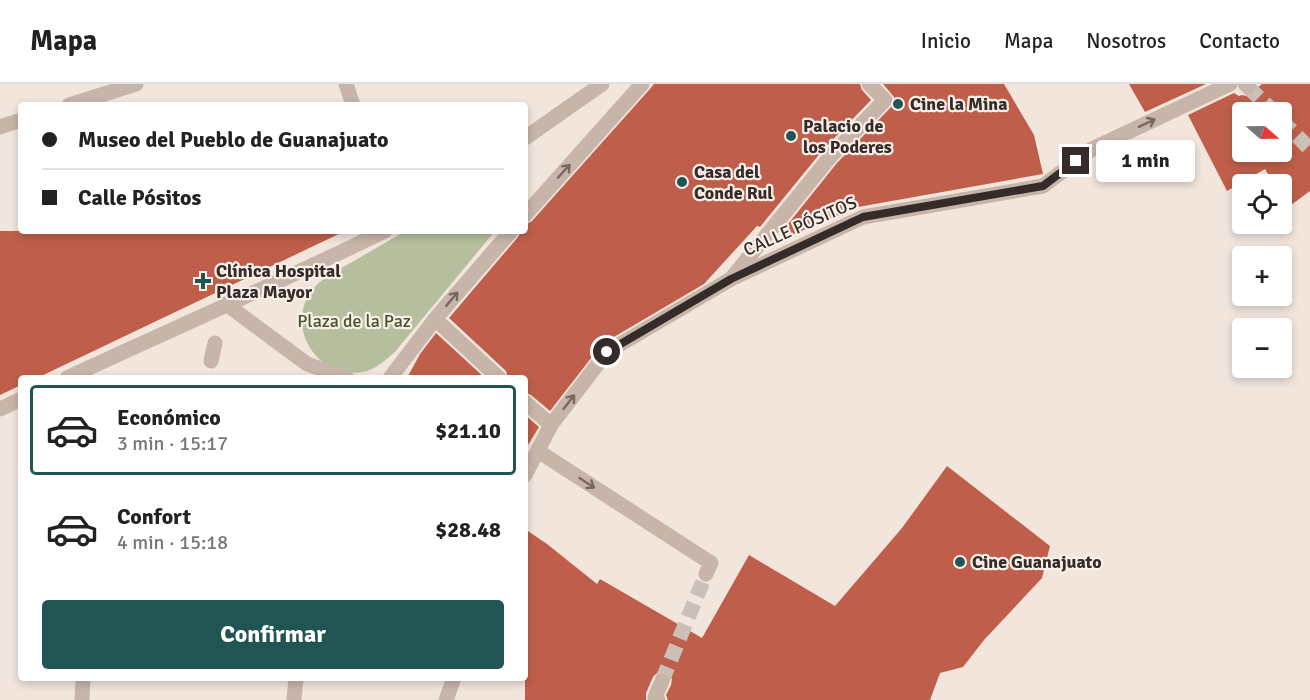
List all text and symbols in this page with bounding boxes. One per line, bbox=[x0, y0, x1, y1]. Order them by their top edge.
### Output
text: Mapa bbox=[30, 24, 97, 58]
text: Inicio bbox=[921, 28, 971, 54]
text: Mapa bbox=[1004, 28, 1053, 54]
text: Nosotros bbox=[1086, 28, 1166, 54]
text: Contacto bbox=[1199, 28, 1280, 54]
place label: Cine la Mina bbox=[910, 93, 1007, 115]
marker: Cine la Mina bbox=[891, 97, 905, 111]
north arrow bbox=[1232, 102, 1292, 162]
map controls bbox=[1232, 102, 1292, 378]
place label: Palacio de los Poderes bbox=[803, 115, 892, 158]
one-way arrow bbox=[1137, 117, 1155, 129]
text: Museo del Pueblo de Guanajuato bbox=[78, 126, 389, 153]
marker: Palacio de los Poderes bbox=[784, 129, 798, 143]
callout: 1 min bbox=[1097, 140, 1196, 182]
route end bbox=[1062, 147, 1089, 174]
text: 1 min bbox=[1121, 148, 1170, 173]
place label: Casa del Conde Rul bbox=[694, 161, 773, 204]
one-way arrow bbox=[557, 164, 571, 179]
button: locate bbox=[1232, 174, 1292, 234]
marker: Casa del Conde Rul bbox=[675, 175, 689, 189]
text: Calle Pósitos bbox=[78, 184, 201, 211]
street label: CALLE PÓSITOS bbox=[740, 191, 860, 261]
button: + bbox=[1232, 246, 1292, 306]
place label: Clínica Hospital Plaza Mayor bbox=[216, 260, 341, 303]
marker: Clínica Hospital Plaza Mayor bbox=[194, 272, 212, 290]
one-way arrow bbox=[445, 292, 459, 307]
park label: Plaza de la Paz bbox=[297, 310, 411, 332]
button: − bbox=[1232, 318, 1292, 378]
route start bbox=[593, 338, 620, 365]
one-way arrow bbox=[563, 394, 575, 410]
icon: car bbox=[45, 403, 99, 457]
text: Económico bbox=[117, 404, 221, 431]
text: $21.10 bbox=[435, 417, 501, 444]
text: 3 min · 15:17 bbox=[117, 431, 228, 456]
one-way arrow bbox=[578, 477, 594, 489]
icon: car bbox=[45, 502, 99, 556]
text: Confort bbox=[117, 503, 191, 530]
text: $28.48 bbox=[435, 516, 501, 543]
text: 4 min · 15:18 bbox=[117, 530, 228, 555]
place label: Cine Guanajuato bbox=[972, 551, 1102, 573]
marker: Cine Guanajuato bbox=[953, 555, 967, 569]
button: Confirmar bbox=[42, 600, 504, 669]

